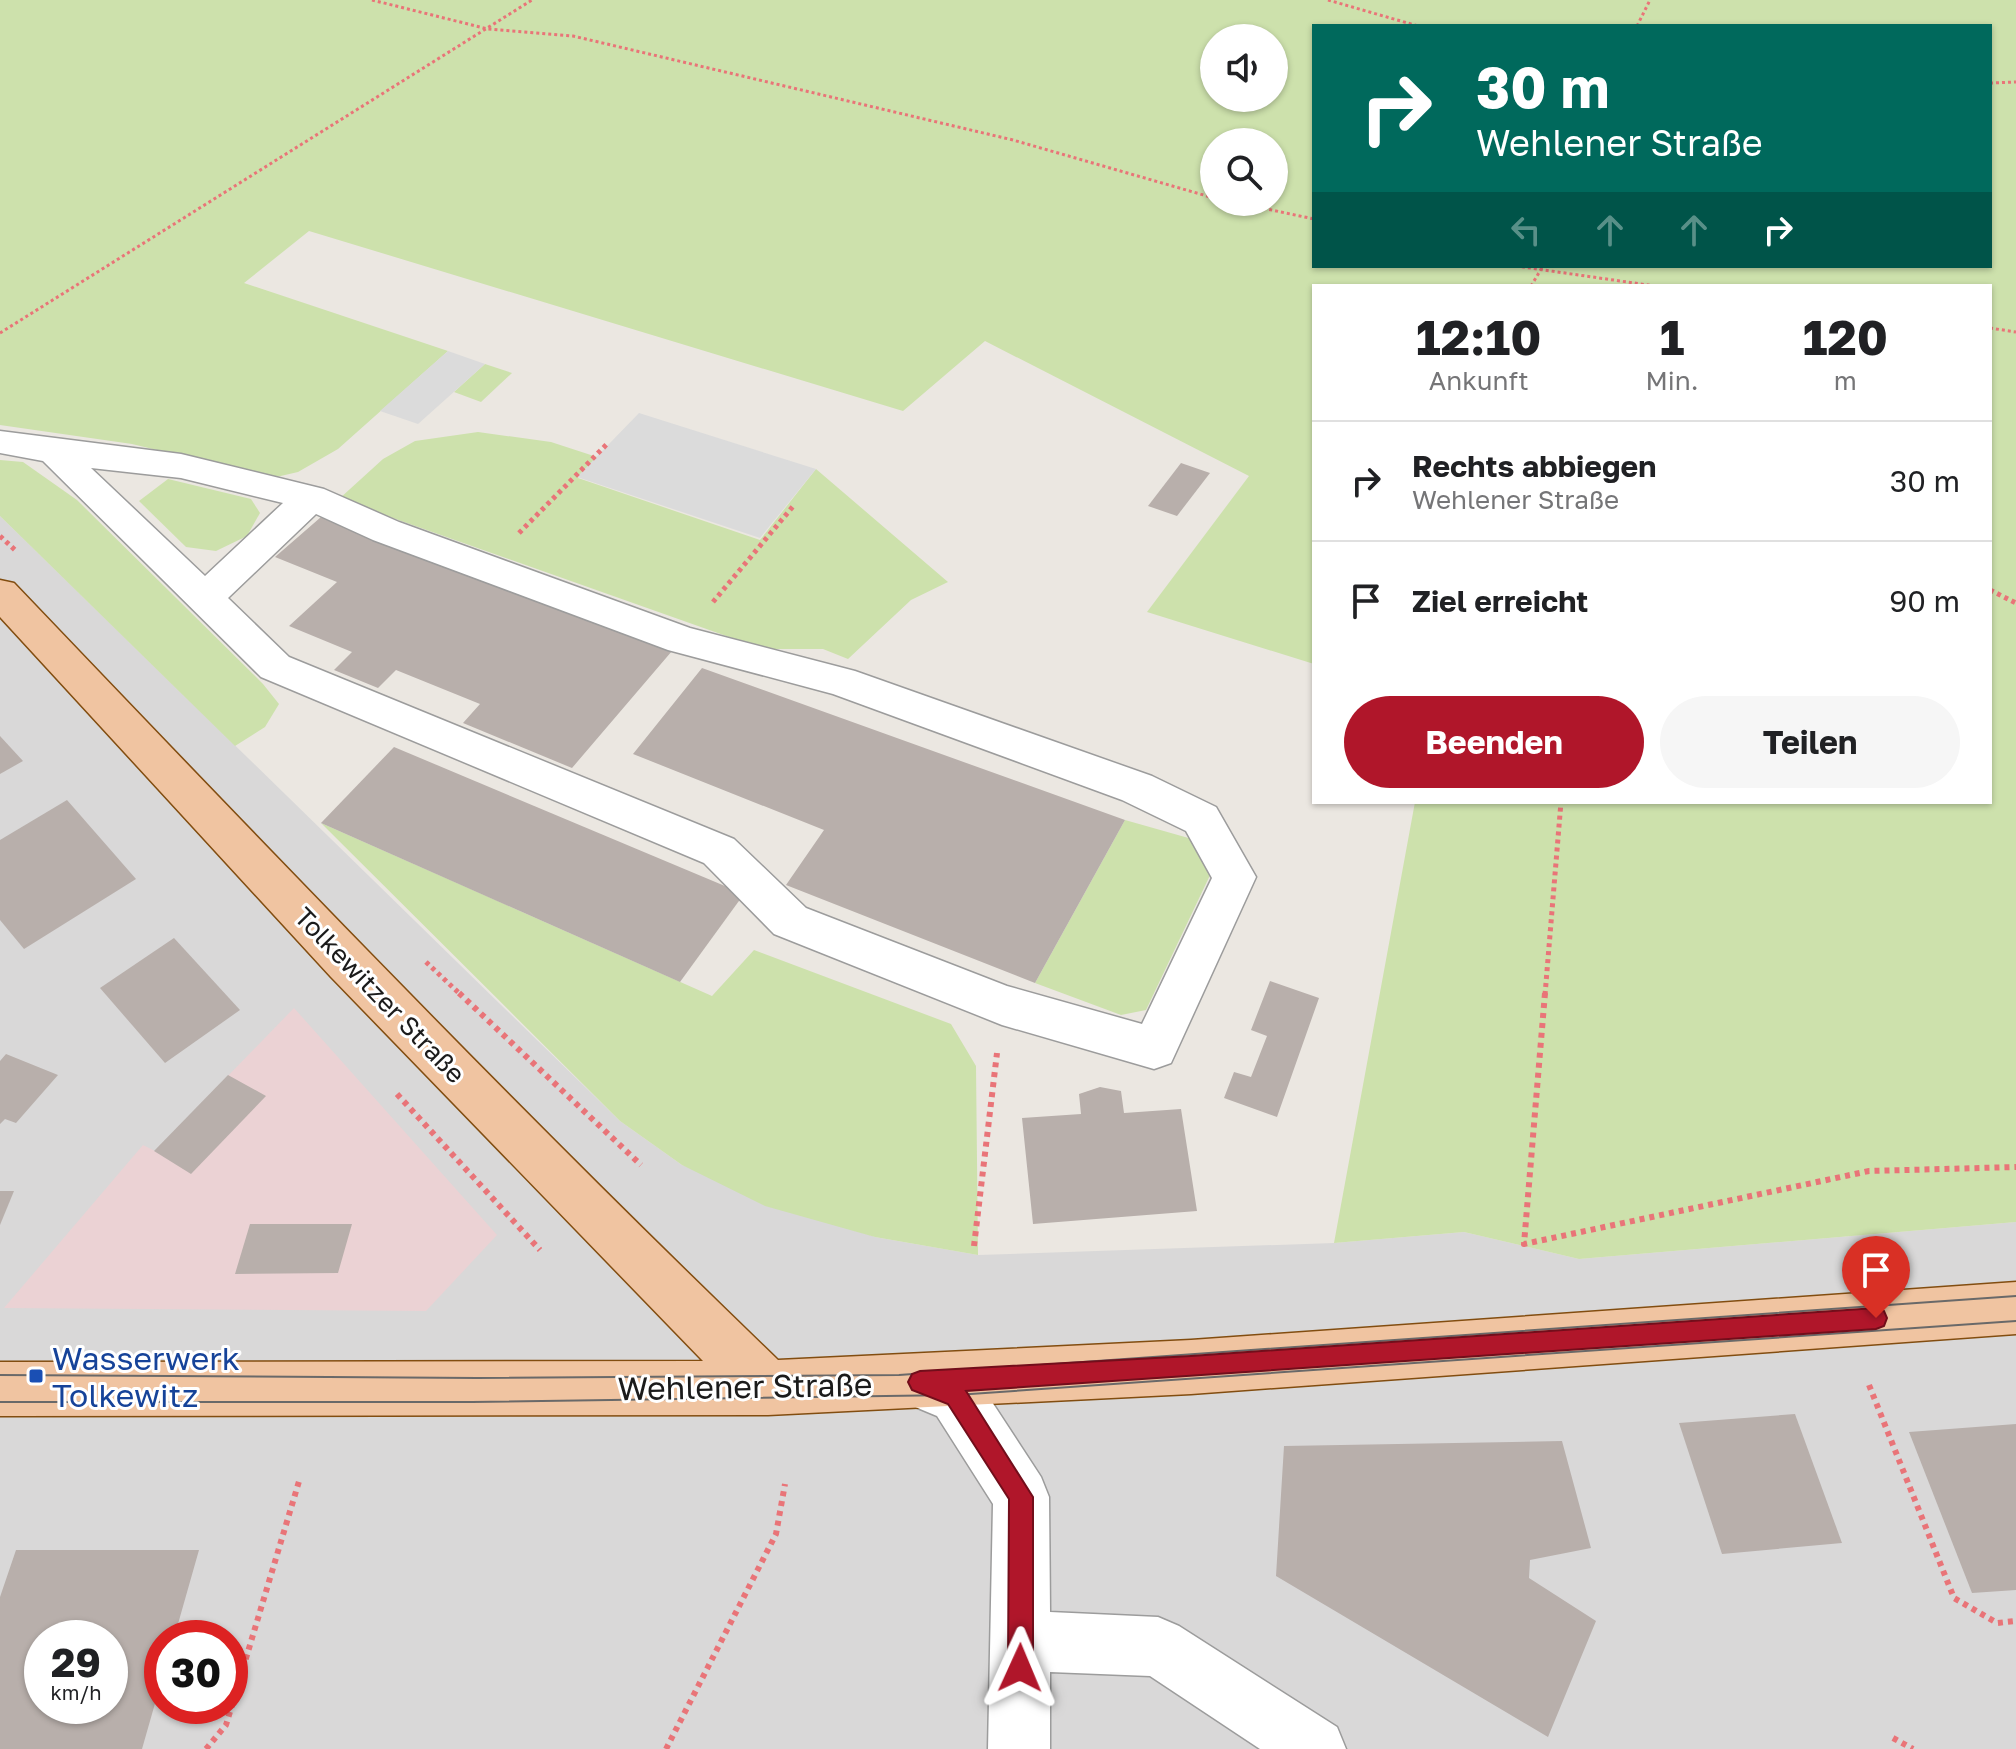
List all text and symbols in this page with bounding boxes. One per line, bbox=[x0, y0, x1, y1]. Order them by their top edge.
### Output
map controls bbox=[1200, 24, 1288, 216]
button: sound bbox=[1200, 24, 1288, 112]
text: 30 m bbox=[1476, 53, 1610, 120]
icon: right bbox=[1344, 56, 1448, 160]
text: Wehlener Straße bbox=[1476, 121, 1763, 164]
button: search bbox=[1200, 128, 1288, 216]
icon: left bbox=[1504, 208, 1548, 252]
icon: ahead bbox=[1588, 208, 1632, 252]
icon: ahead bbox=[1672, 208, 1716, 252]
icon: right bbox=[1756, 208, 1800, 252]
text: 12:10 bbox=[1416, 308, 1541, 366]
text: 1 bbox=[1660, 308, 1684, 366]
text: 120 bbox=[1803, 308, 1888, 366]
text: Ankunft bbox=[1429, 365, 1529, 396]
text: Min. bbox=[1645, 365, 1699, 396]
text: m bbox=[1834, 365, 1857, 396]
text: Rechts abbiegen bbox=[1412, 448, 1656, 484]
icon: right bbox=[1344, 459, 1388, 503]
text: 30 m bbox=[1890, 463, 1960, 499]
text: Wehlener Straße bbox=[1412, 484, 1619, 515]
icon: arrive bbox=[1344, 579, 1388, 623]
text: Ziel erreicht bbox=[1412, 583, 1588, 619]
text: 90 m bbox=[1889, 583, 1960, 619]
button: Beenden bbox=[1344, 696, 1644, 788]
button: Teilen bbox=[1660, 696, 1960, 788]
street label: Tolkewitzer Straße bbox=[288, 901, 472, 1089]
pin bbox=[1842, 1236, 1910, 1318]
icon: arrive bbox=[1854, 1248, 1898, 1292]
place label: Wasserwerk Tolkewitz bbox=[52, 1339, 240, 1414]
street label: Wehlener Straße bbox=[617, 1365, 873, 1407]
marker: Wasserwerk Tolkewitz bbox=[27, 1367, 45, 1385]
speed limit sign: 30 bbox=[144, 1620, 248, 1724]
position arrow bbox=[978, 1626, 1062, 1710]
text: 29 bbox=[51, 1638, 101, 1686]
text: km/h bbox=[51, 1680, 101, 1704]

